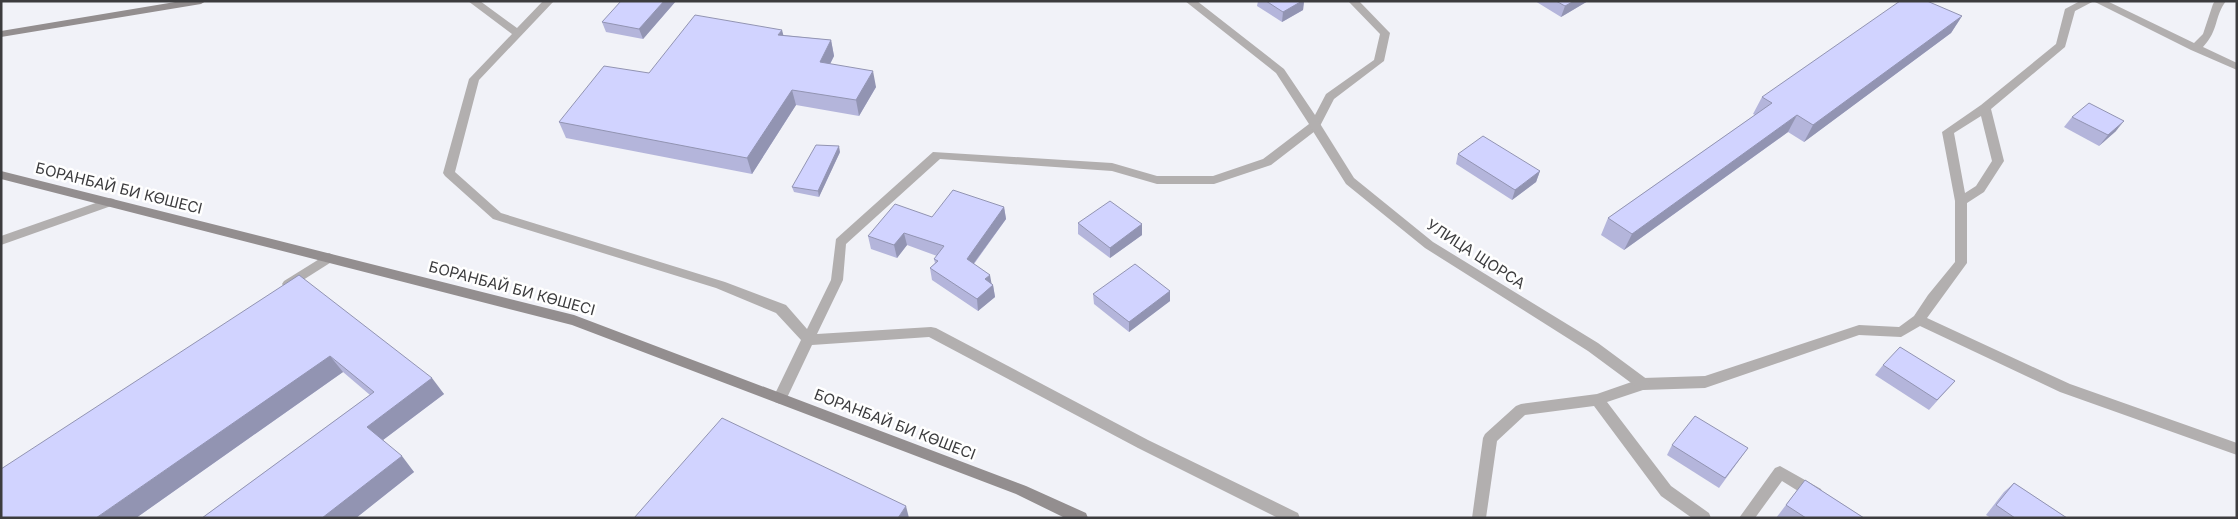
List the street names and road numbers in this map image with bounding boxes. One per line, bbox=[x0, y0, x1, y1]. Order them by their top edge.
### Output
street label: БОРАНБАЙ БИ КӨШЕСІ bbox=[34, 158, 204, 218]
street label: УЛИЦА ЩОРСА bbox=[1423, 215, 1529, 293]
street label: БОРАНБАЙ БИ КӨШЕСІ bbox=[427, 257, 597, 319]
street label: БОРАНБАЙ БИ КӨШЕСІ bbox=[812, 384, 978, 464]

